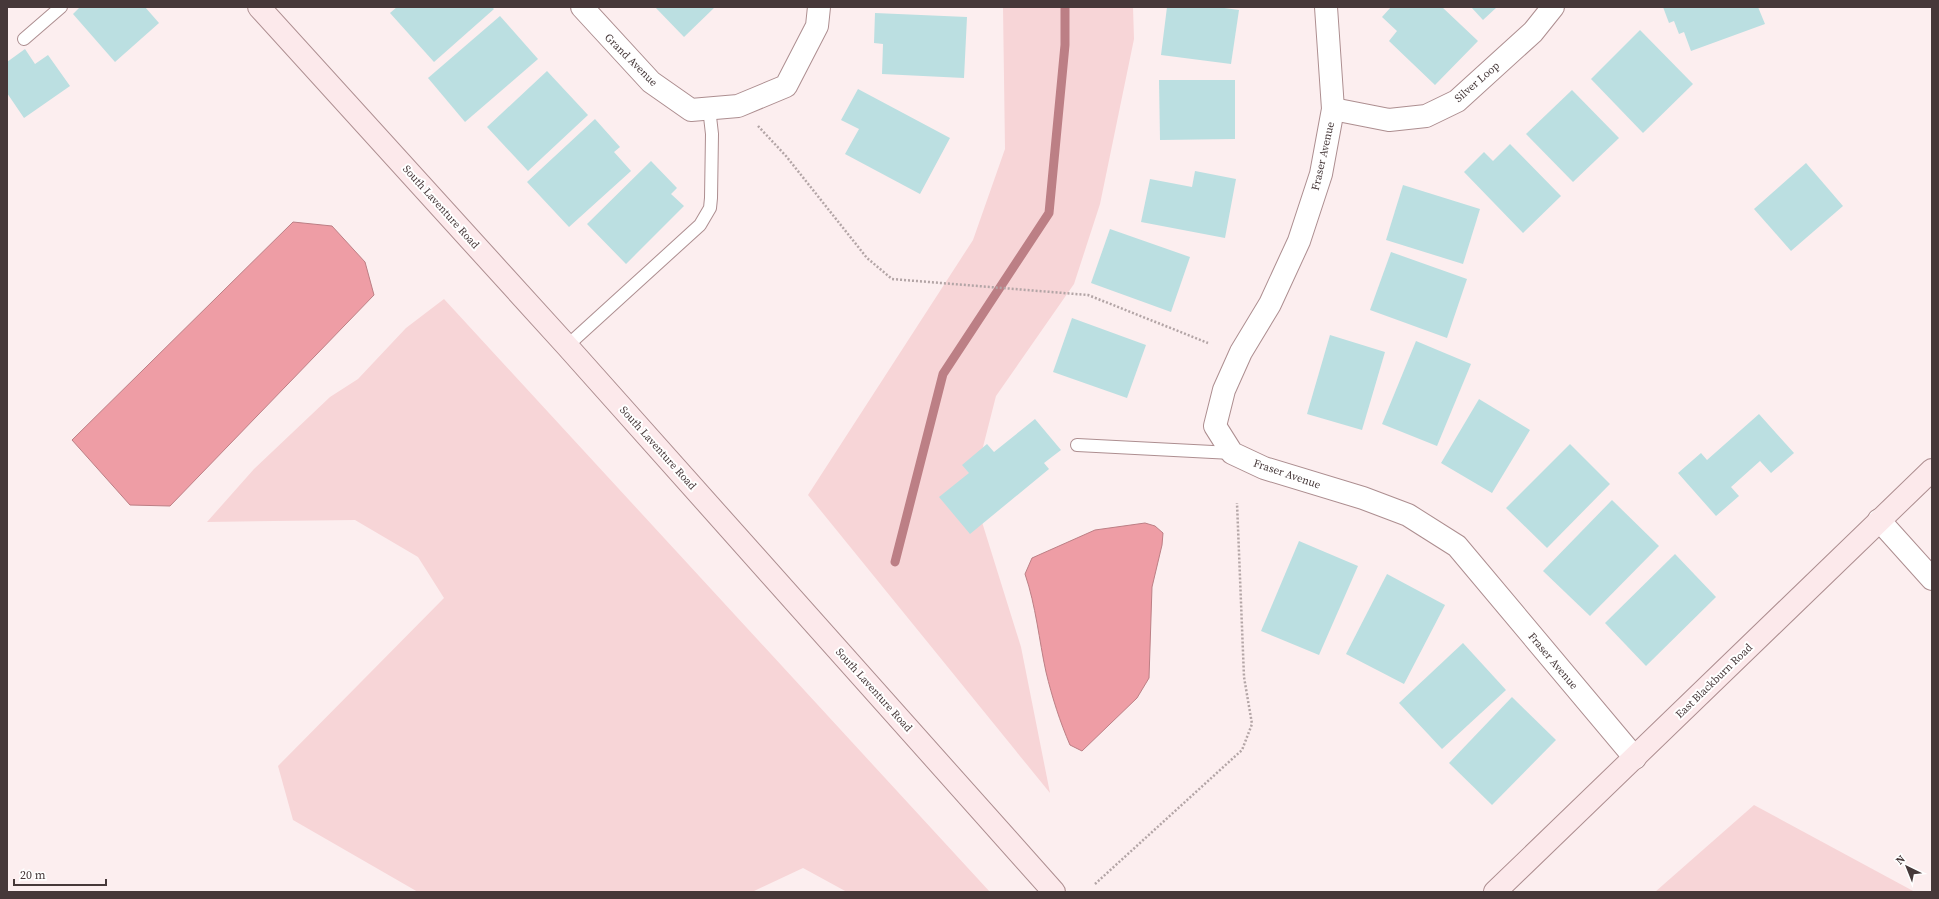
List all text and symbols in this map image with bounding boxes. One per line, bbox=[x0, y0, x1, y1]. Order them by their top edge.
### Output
street label: Grand Avenue bbox=[601, 30, 661, 90]
street label: Silver Loop bbox=[1451, 58, 1503, 106]
street label: Fraser Avenue bbox=[1308, 120, 1338, 192]
street label: South Laventure Road bbox=[399, 162, 483, 253]
street label: South Laventure Road bbox=[616, 403, 700, 494]
street label: Fraser Avenue bbox=[1251, 456, 1323, 493]
street label: Fraser Avenue bbox=[1525, 629, 1581, 693]
street label: East Blackburn Road bbox=[1672, 640, 1756, 722]
street label: South Laventure Road bbox=[832, 645, 916, 736]
north arrow bbox=[1887, 847, 1927, 887]
text: N bbox=[1892, 852, 1909, 868]
scale bar bbox=[14, 861, 106, 887]
text: 20 m bbox=[20, 867, 46, 883]

